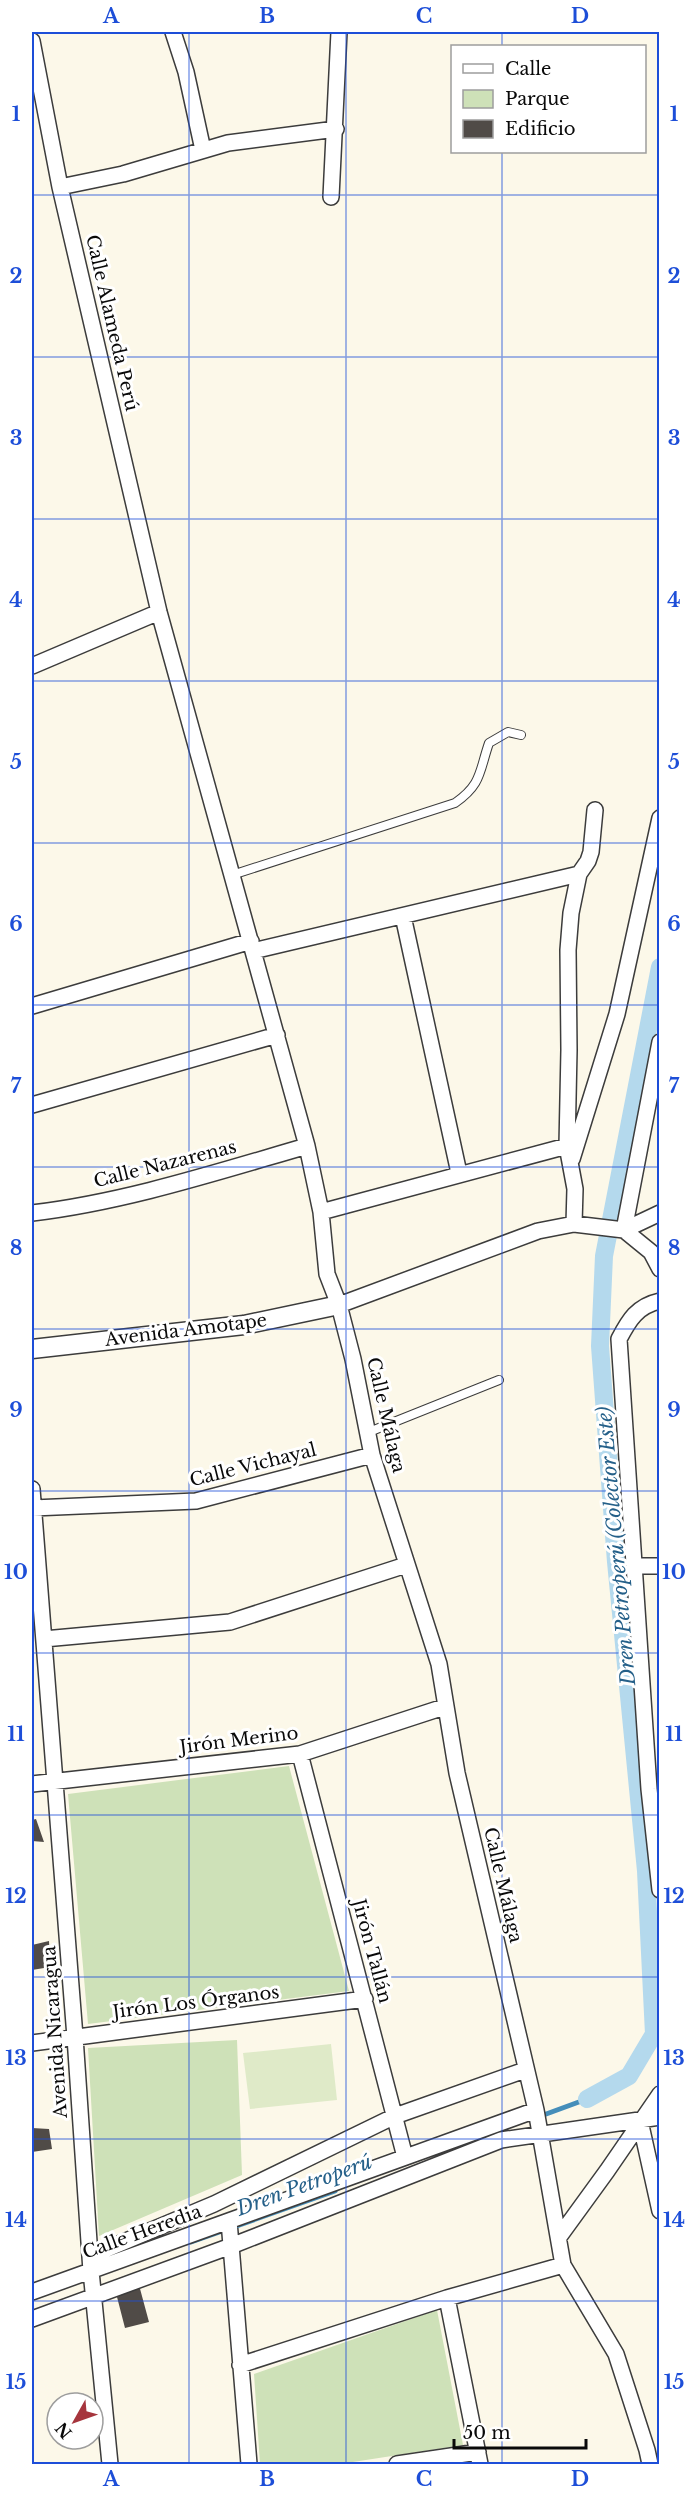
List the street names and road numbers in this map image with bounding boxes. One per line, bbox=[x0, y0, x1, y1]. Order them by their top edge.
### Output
street label: Calle Alameda Perú bbox=[81, 233, 143, 413]
street label: Calle Nazarenas bbox=[91, 1136, 239, 1192]
street label: Avenida Amotape bbox=[103, 1309, 268, 1351]
street label: Calle Málaga bbox=[362, 1355, 410, 1475]
street label: Calle Vichayal bbox=[187, 1439, 319, 1491]
street label: Jirón Merino bbox=[177, 1722, 299, 1758]
street label: Calle Málaga bbox=[479, 1825, 527, 1945]
street label: Jirón Tallán bbox=[347, 1895, 396, 2005]
street label: Avenida Nicaragua bbox=[38, 1945, 72, 2120]
street label: Jirón Los Órganos bbox=[109, 1980, 281, 2023]
street label: Calle Heredia bbox=[79, 2200, 205, 2264]

